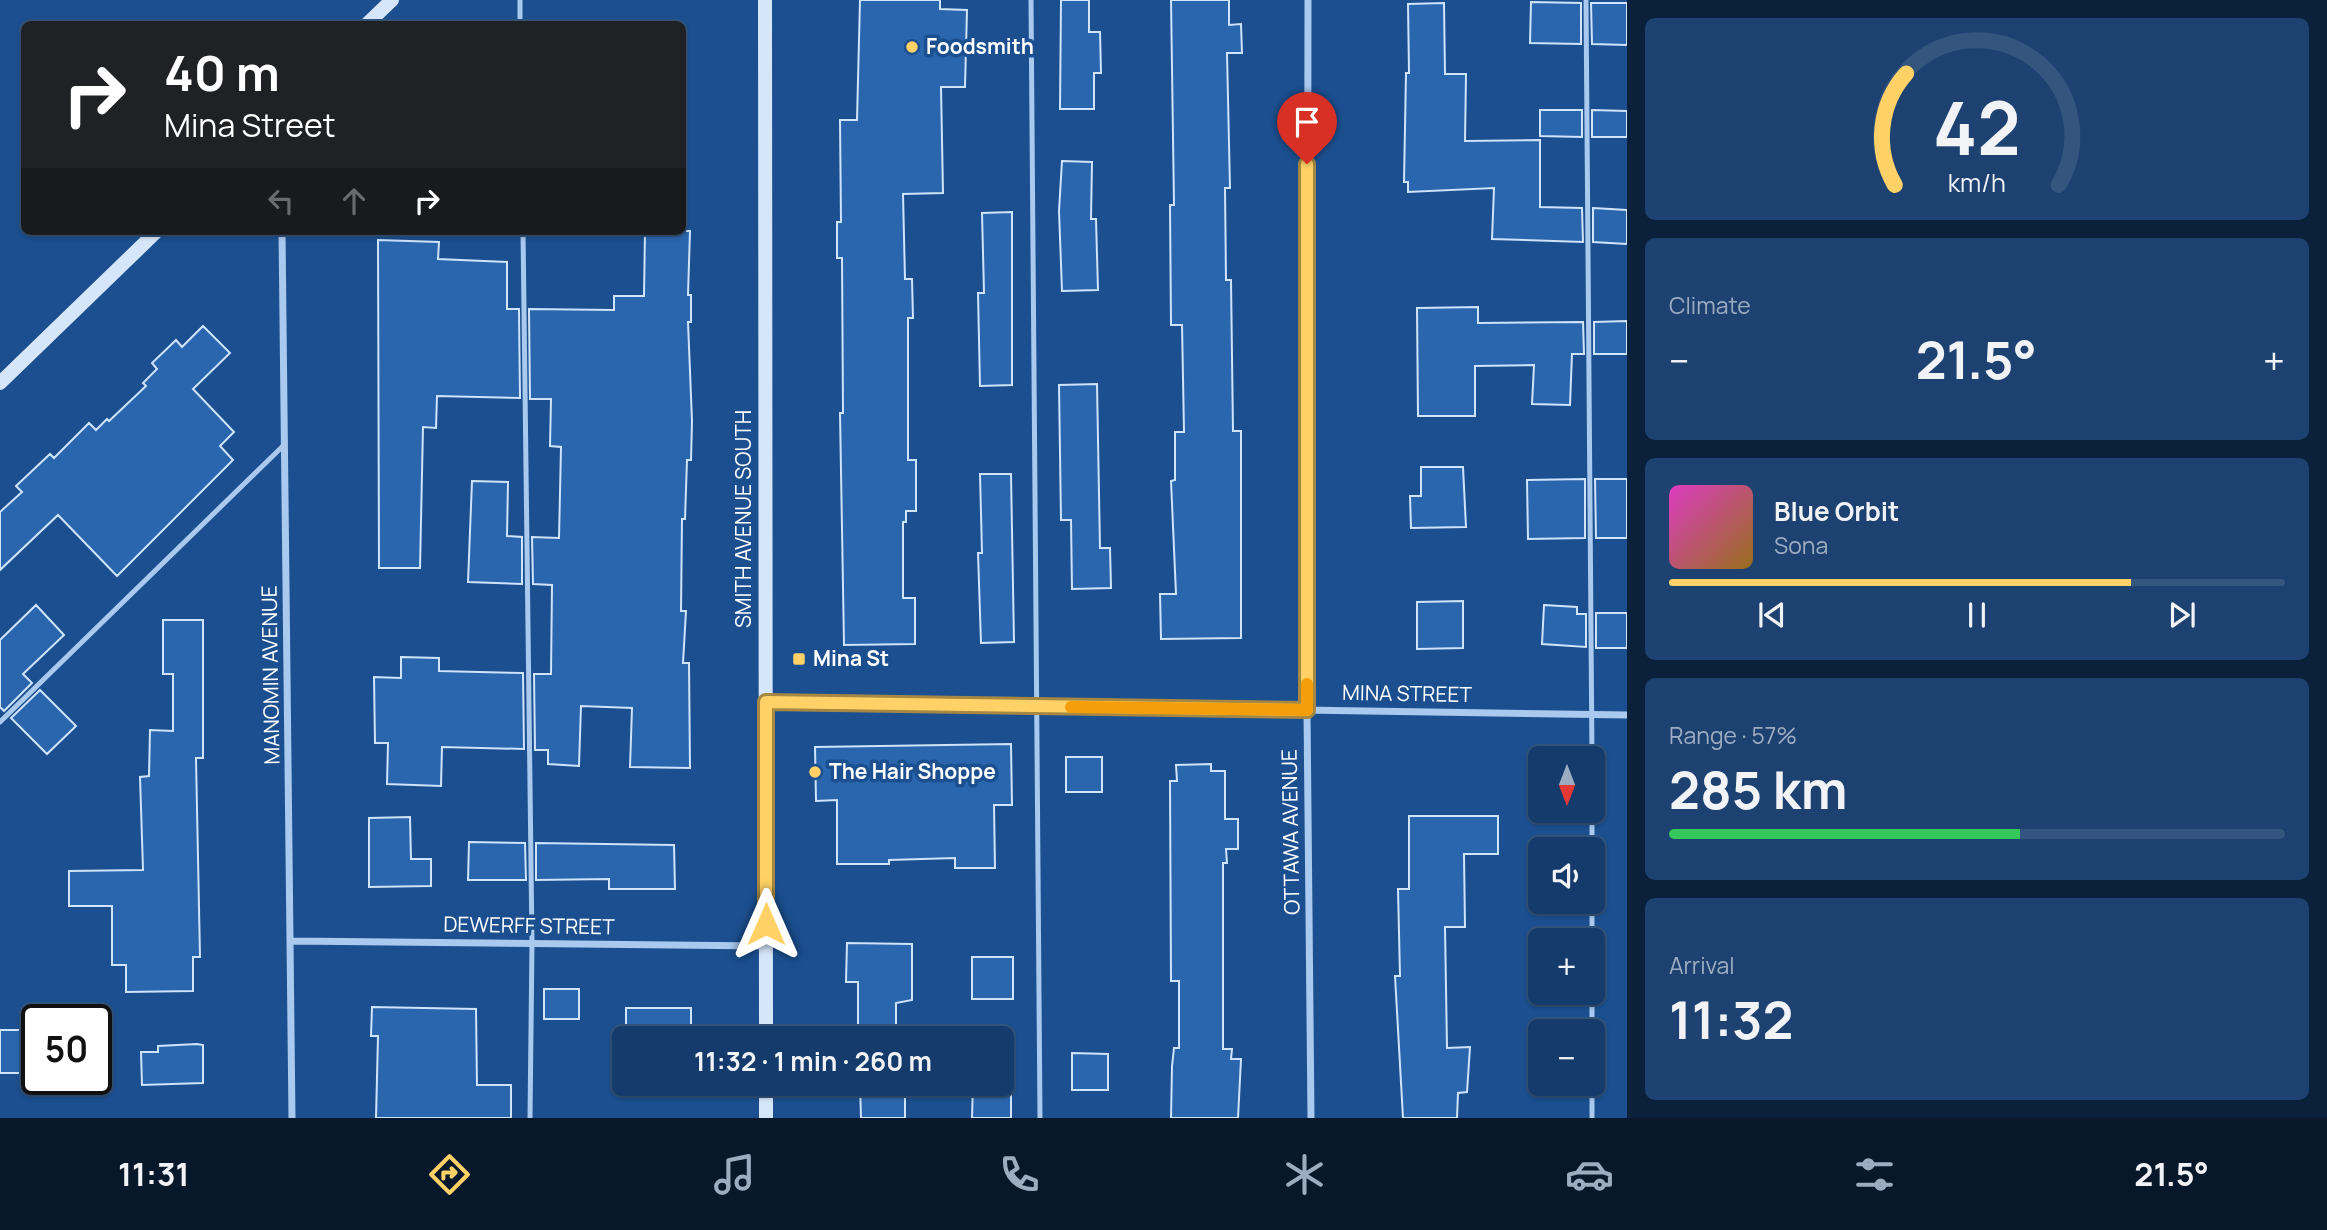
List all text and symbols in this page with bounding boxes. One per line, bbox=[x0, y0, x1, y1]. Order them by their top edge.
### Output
place label: Foodsmith bbox=[926, 32, 1034, 60]
text: 40 m bbox=[164, 39, 280, 106]
marker: Foodsmith bbox=[904, 39, 920, 55]
icon: right bbox=[49, 49, 140, 140]
text: 42 bbox=[1933, 77, 2021, 177]
pin bbox=[1277, 92, 1337, 164]
text: Mina Street bbox=[164, 103, 336, 147]
icon: arrive bbox=[1288, 103, 1326, 141]
text: km/h bbox=[1948, 165, 2006, 200]
icon: left bbox=[262, 182, 300, 220]
icon: ahead bbox=[335, 182, 373, 220]
icon: right bbox=[408, 182, 446, 220]
text: Climate bbox=[1669, 289, 1751, 321]
text: 21.5° bbox=[1916, 324, 2037, 395]
text: − bbox=[1669, 334, 1690, 386]
text: + bbox=[2263, 334, 2285, 386]
street label: SMITH AVENUE SOUTH bbox=[729, 410, 757, 628]
text: Blue Orbit bbox=[1774, 493, 1899, 529]
text: Sona bbox=[1774, 529, 1828, 561]
street label: MANOMIN AVENUE bbox=[254, 585, 286, 765]
icon: previous bbox=[1753, 596, 1791, 634]
icon: pause bbox=[1958, 596, 1996, 634]
icon: next bbox=[2163, 596, 2201, 634]
place label: Mina St bbox=[813, 644, 889, 672]
marker: Mina St bbox=[791, 651, 807, 667]
street label: MINA STREET bbox=[1342, 678, 1473, 708]
text: Range · 57% bbox=[1669, 719, 1797, 751]
north arrow bbox=[1528, 746, 1605, 822]
map controls bbox=[1528, 746, 1605, 1096]
street label: OTTAWA AVENUE bbox=[1275, 749, 1305, 915]
text: 285 km bbox=[1669, 754, 1847, 825]
place label: The Hair Shoppe bbox=[829, 757, 996, 785]
marker: The Hair Shoppe bbox=[807, 764, 823, 780]
button: sound bbox=[1528, 837, 1605, 914]
position arrow bbox=[729, 887, 803, 961]
street label: DEWERFF STREET bbox=[443, 910, 615, 941]
button: + bbox=[1528, 928, 1605, 1005]
text: Arrival bbox=[1669, 949, 1735, 981]
text: 11:32 bbox=[1669, 984, 1794, 1055]
speed limit sign: 50 bbox=[21, 1004, 112, 1095]
button: − bbox=[1528, 1019, 1605, 1096]
text: 11:32 · 1 min · 260 m bbox=[694, 1043, 932, 1079]
icon: directions bbox=[425, 1150, 474, 1199]
icon: music bbox=[710, 1150, 759, 1199]
icon: phone bbox=[995, 1150, 1044, 1199]
icon: climate bbox=[1280, 1150, 1329, 1199]
icon: car bbox=[1565, 1150, 1614, 1199]
icon: filters bbox=[1850, 1150, 1899, 1199]
text: 11:31 bbox=[118, 1152, 190, 1196]
text: 21.5° bbox=[2134, 1152, 2209, 1196]

